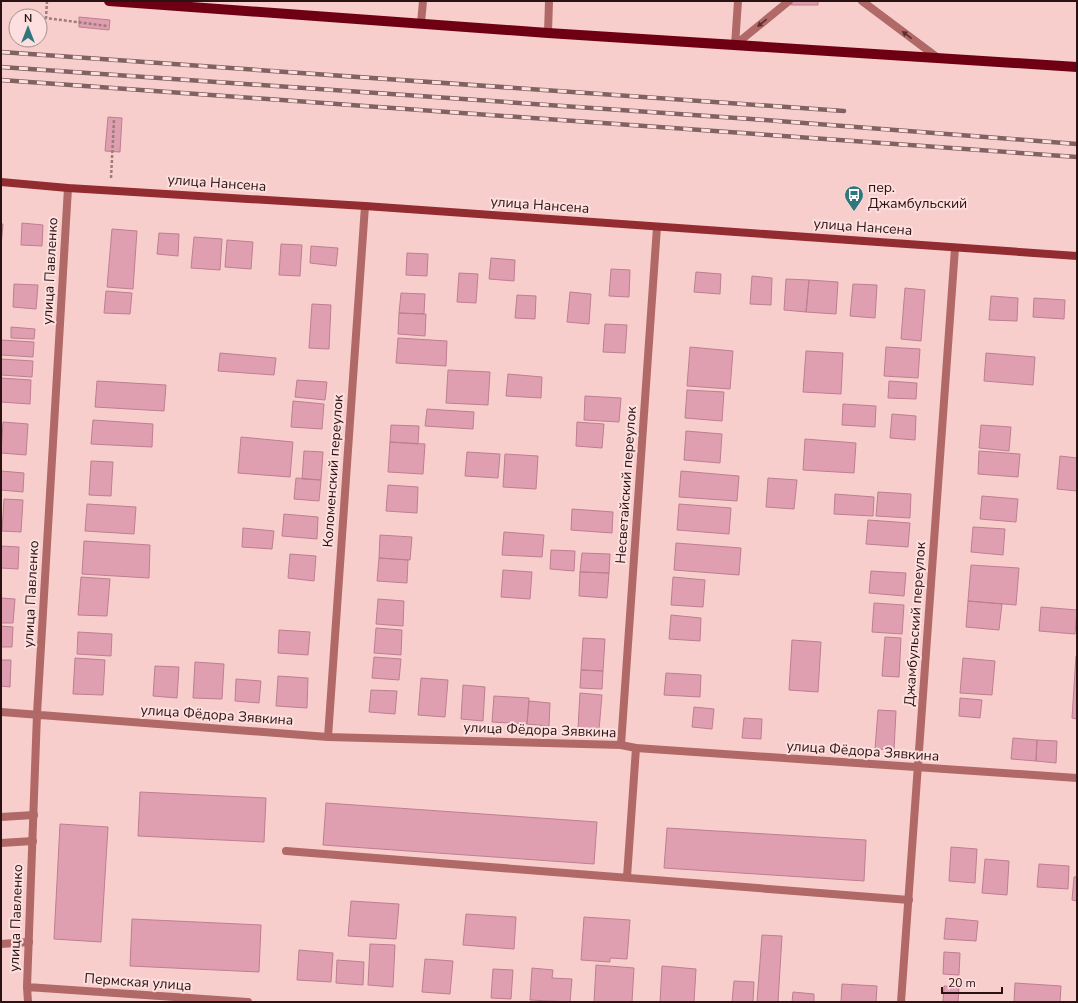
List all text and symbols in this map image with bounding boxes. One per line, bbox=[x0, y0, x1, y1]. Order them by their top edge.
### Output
north arrow bbox=[8, 8, 48, 48]
text: N bbox=[24, 11, 32, 26]
one-way arrow bbox=[756, 19, 767, 27]
one-way arrow bbox=[901, 30, 912, 39]
street label: улица Нансена bbox=[167, 170, 267, 196]
place label: пер. Джамбульский bbox=[868, 178, 967, 213]
bus stop icon: пер. Джамбульский bbox=[843, 184, 865, 212]
street label: улица Нансена bbox=[490, 192, 590, 218]
street label: улица Нансена bbox=[813, 214, 913, 240]
street label: улица Павленко bbox=[38, 217, 62, 325]
street label: Коломенский переулок bbox=[318, 393, 348, 548]
street label: Несветайский переулок bbox=[611, 405, 641, 564]
street label: улица Павленко bbox=[19, 540, 43, 648]
street label: Джамбульский переулок bbox=[900, 541, 930, 707]
street label: улица Фёдора Зявкина bbox=[140, 700, 294, 730]
street label: улица Фёдора Зявкина bbox=[463, 718, 617, 742]
street label: улица Фёдора Зявкина bbox=[786, 736, 940, 766]
street label: улица Павленко bbox=[5, 864, 27, 972]
street label: Пермская улица bbox=[84, 969, 192, 995]
scale bar bbox=[942, 969, 1002, 995]
text: 20 m bbox=[948, 975, 976, 991]

